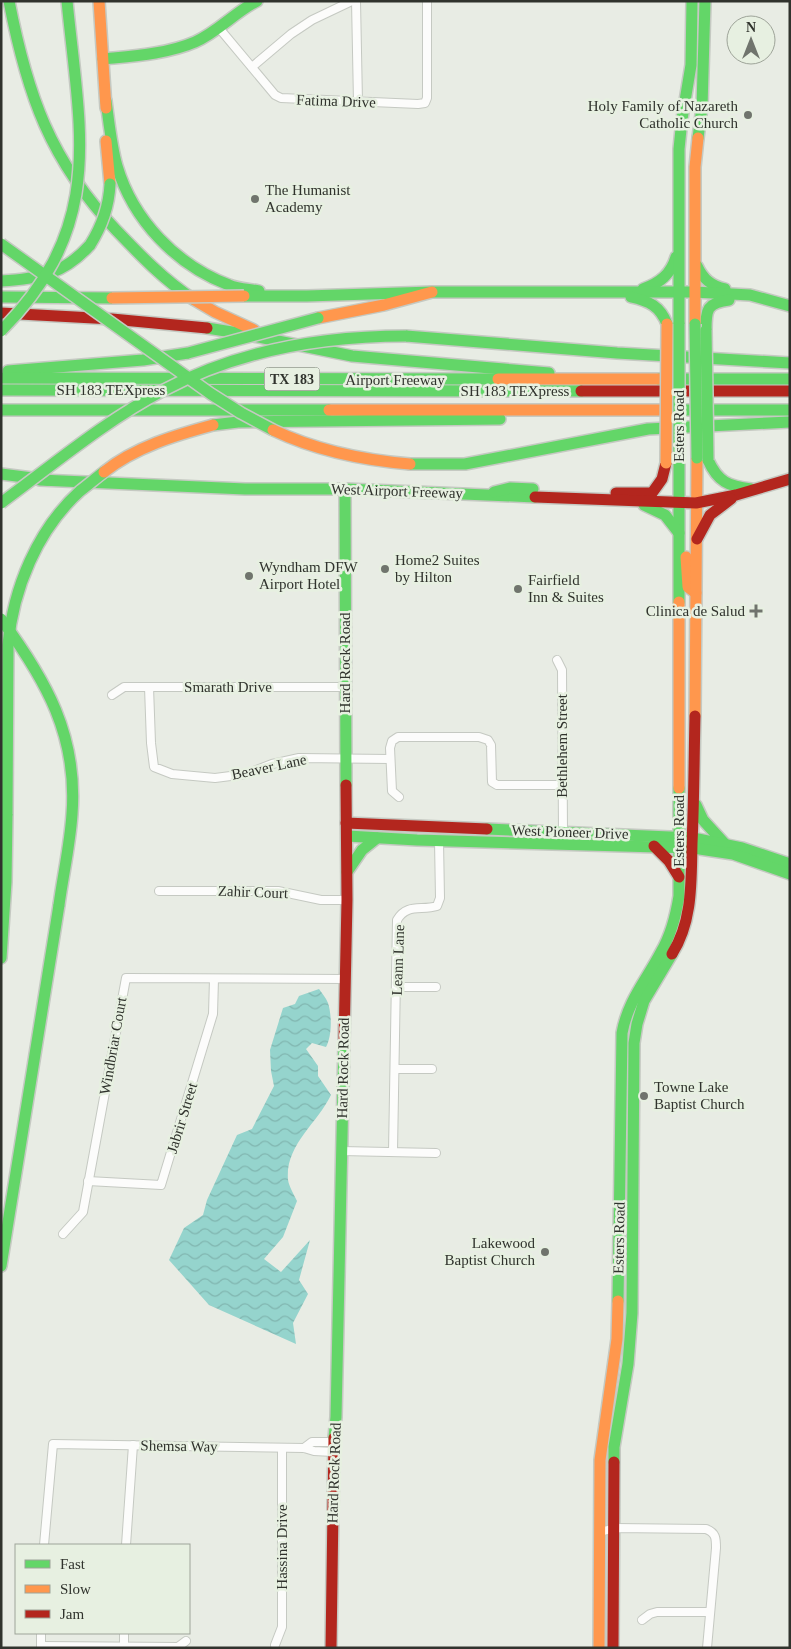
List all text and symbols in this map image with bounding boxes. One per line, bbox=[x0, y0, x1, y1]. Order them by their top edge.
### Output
north arrow bbox=[726, 15, 776, 65]
text: N bbox=[746, 20, 756, 35]
street label: Fatima Drive bbox=[296, 92, 376, 110]
place label: Holy Family of Nazareth Catholic Church bbox=[588, 98, 738, 131]
marker: Holy Family of Nazareth Catholic Church bbox=[742, 109, 754, 121]
place label: The Humanist Academy bbox=[265, 182, 351, 215]
marker: The Humanist Academy bbox=[249, 193, 261, 205]
road number: TX 183 bbox=[264, 368, 320, 390]
street label: Airport Freeway bbox=[345, 372, 445, 388]
street label: SH 183 TEXpress bbox=[57, 382, 166, 398]
street label: SH 183 TEXpress bbox=[461, 383, 570, 399]
street label: Esters Road bbox=[671, 389, 687, 462]
street label: West Airport Freeway bbox=[331, 481, 464, 501]
place label: Home2 Suites by Hilton bbox=[395, 552, 480, 585]
place label: Wyndham DFW Airport Hotel bbox=[259, 559, 359, 592]
marker: Home2 Suites by Hilton bbox=[379, 563, 391, 575]
marker: Wyndham DFW Airport Hotel bbox=[243, 570, 255, 582]
place label: Fairfield Inn & Suites bbox=[528, 572, 604, 605]
marker: Fairfield Inn & Suites bbox=[512, 583, 524, 595]
place label: Clinica de Salud bbox=[646, 603, 745, 619]
marker: Clinica de Salud bbox=[749, 604, 763, 618]
street label: Hard Rock Road bbox=[337, 612, 353, 713]
street label: Smarath Drive bbox=[184, 679, 272, 695]
street label: Bethlehem Street bbox=[554, 693, 570, 798]
street label: Beaver Lane bbox=[230, 751, 308, 783]
street label: Esters Road bbox=[671, 794, 687, 867]
street label: West Pioneer Drive bbox=[511, 822, 629, 842]
street label: Zahir Court bbox=[218, 883, 289, 901]
street label: Leann Lane bbox=[389, 924, 407, 996]
street label: Windbriar Court bbox=[97, 995, 130, 1096]
street label: Hard Rock Road bbox=[334, 1017, 352, 1119]
place label: Towne Lake Baptist Church bbox=[654, 1079, 745, 1112]
street label: Jabrir Street bbox=[164, 1080, 201, 1155]
marker: Towne Lake Baptist Church bbox=[638, 1090, 650, 1102]
street label: Esters Road bbox=[610, 1201, 628, 1274]
place label: Lakewood Baptist Church bbox=[445, 1235, 535, 1268]
marker: Lakewood Baptist Church bbox=[539, 1246, 551, 1258]
street label: Hard Rock Road bbox=[324, 1422, 344, 1524]
street label: Shemsa Way bbox=[140, 1437, 218, 1455]
street label: Hassina Drive bbox=[274, 1504, 290, 1590]
legend bbox=[15, 1544, 190, 1634]
text: Fast bbox=[60, 1556, 86, 1572]
text: Slow bbox=[60, 1581, 91, 1597]
text: Jam bbox=[60, 1606, 84, 1622]

